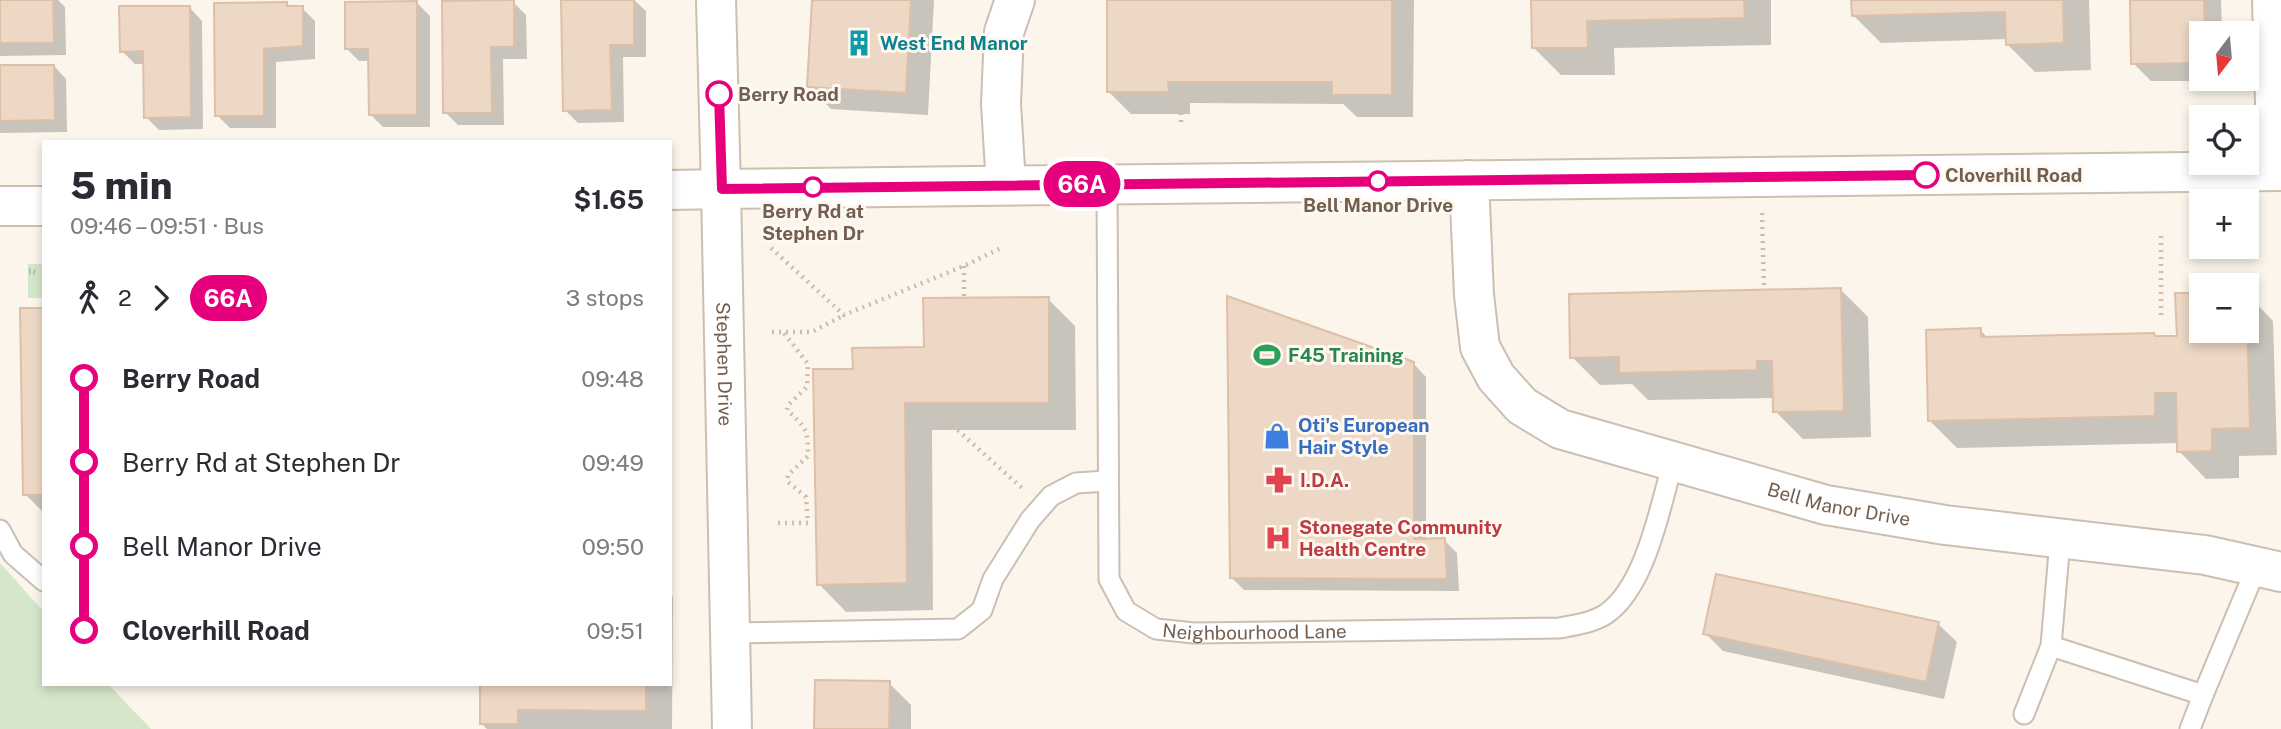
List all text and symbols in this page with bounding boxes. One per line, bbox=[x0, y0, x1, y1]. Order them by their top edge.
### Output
north arrow bbox=[2189, 21, 2259, 91]
map controls bbox=[2189, 21, 2259, 343]
building icon: West End Manor bbox=[844, 28, 874, 58]
place label: West End Manor bbox=[880, 32, 1028, 54]
marker: Berry Road bbox=[706, 81, 732, 107]
place label: Berry Road bbox=[738, 83, 839, 105]
button: locate bbox=[2189, 105, 2259, 175]
line badge: 66A bbox=[1042, 161, 1122, 207]
marker: Cloverhill Road bbox=[1913, 162, 1939, 188]
text: 5 min bbox=[70, 163, 172, 208]
place label: Cloverhill Road bbox=[1945, 164, 2082, 186]
text: 66A bbox=[1057, 170, 1107, 198]
marker: Bell Manor Drive bbox=[1368, 171, 1388, 191]
marker: Berry Rd at Stephen Dr bbox=[803, 177, 823, 197]
text: $1.65 bbox=[573, 184, 644, 215]
button: + bbox=[2189, 189, 2259, 259]
place label: Bell Manor Drive bbox=[1303, 194, 1453, 216]
place label: Berry Rd at Stephen Dr bbox=[762, 200, 864, 244]
text: 09:46 – 09:51 · Bus bbox=[70, 212, 264, 239]
button: − bbox=[2189, 273, 2259, 343]
icon: walk bbox=[70, 279, 108, 317]
icon: forward bbox=[142, 279, 180, 317]
text: 2 bbox=[118, 284, 132, 311]
text: 66A bbox=[204, 284, 253, 312]
text: 3 stops bbox=[566, 284, 644, 311]
street label: Stephen Drive bbox=[712, 302, 737, 426]
sports icon: F45 Training bbox=[1252, 340, 1282, 370]
place label: F45 Training bbox=[1288, 344, 1404, 366]
text: Berry Road bbox=[122, 363, 260, 394]
text: 09:48 bbox=[581, 365, 644, 392]
place label: Oti's European Hair Style bbox=[1298, 414, 1430, 458]
shop icon: Oti's European Hair Style bbox=[1262, 421, 1292, 451]
text: Berry Rd at Stephen Dr bbox=[122, 447, 400, 478]
text: 09:49 bbox=[582, 449, 644, 476]
pharmacy icon: I.D.A. bbox=[1264, 465, 1294, 495]
place label: I.D.A. bbox=[1300, 469, 1349, 491]
street label: Bell Manor Drive bbox=[1765, 478, 1912, 530]
place label: Stonegate Community Health Centre bbox=[1299, 516, 1503, 560]
hospital icon: Stonegate Community Health Centre bbox=[1263, 523, 1293, 553]
text: Bell Manor Drive bbox=[122, 531, 322, 562]
text: 09:50 bbox=[582, 533, 644, 560]
text: Cloverhill Road bbox=[122, 615, 310, 646]
text: 09:51 bbox=[586, 617, 644, 644]
street label: Neighbourhood Lane bbox=[1161, 619, 1347, 644]

